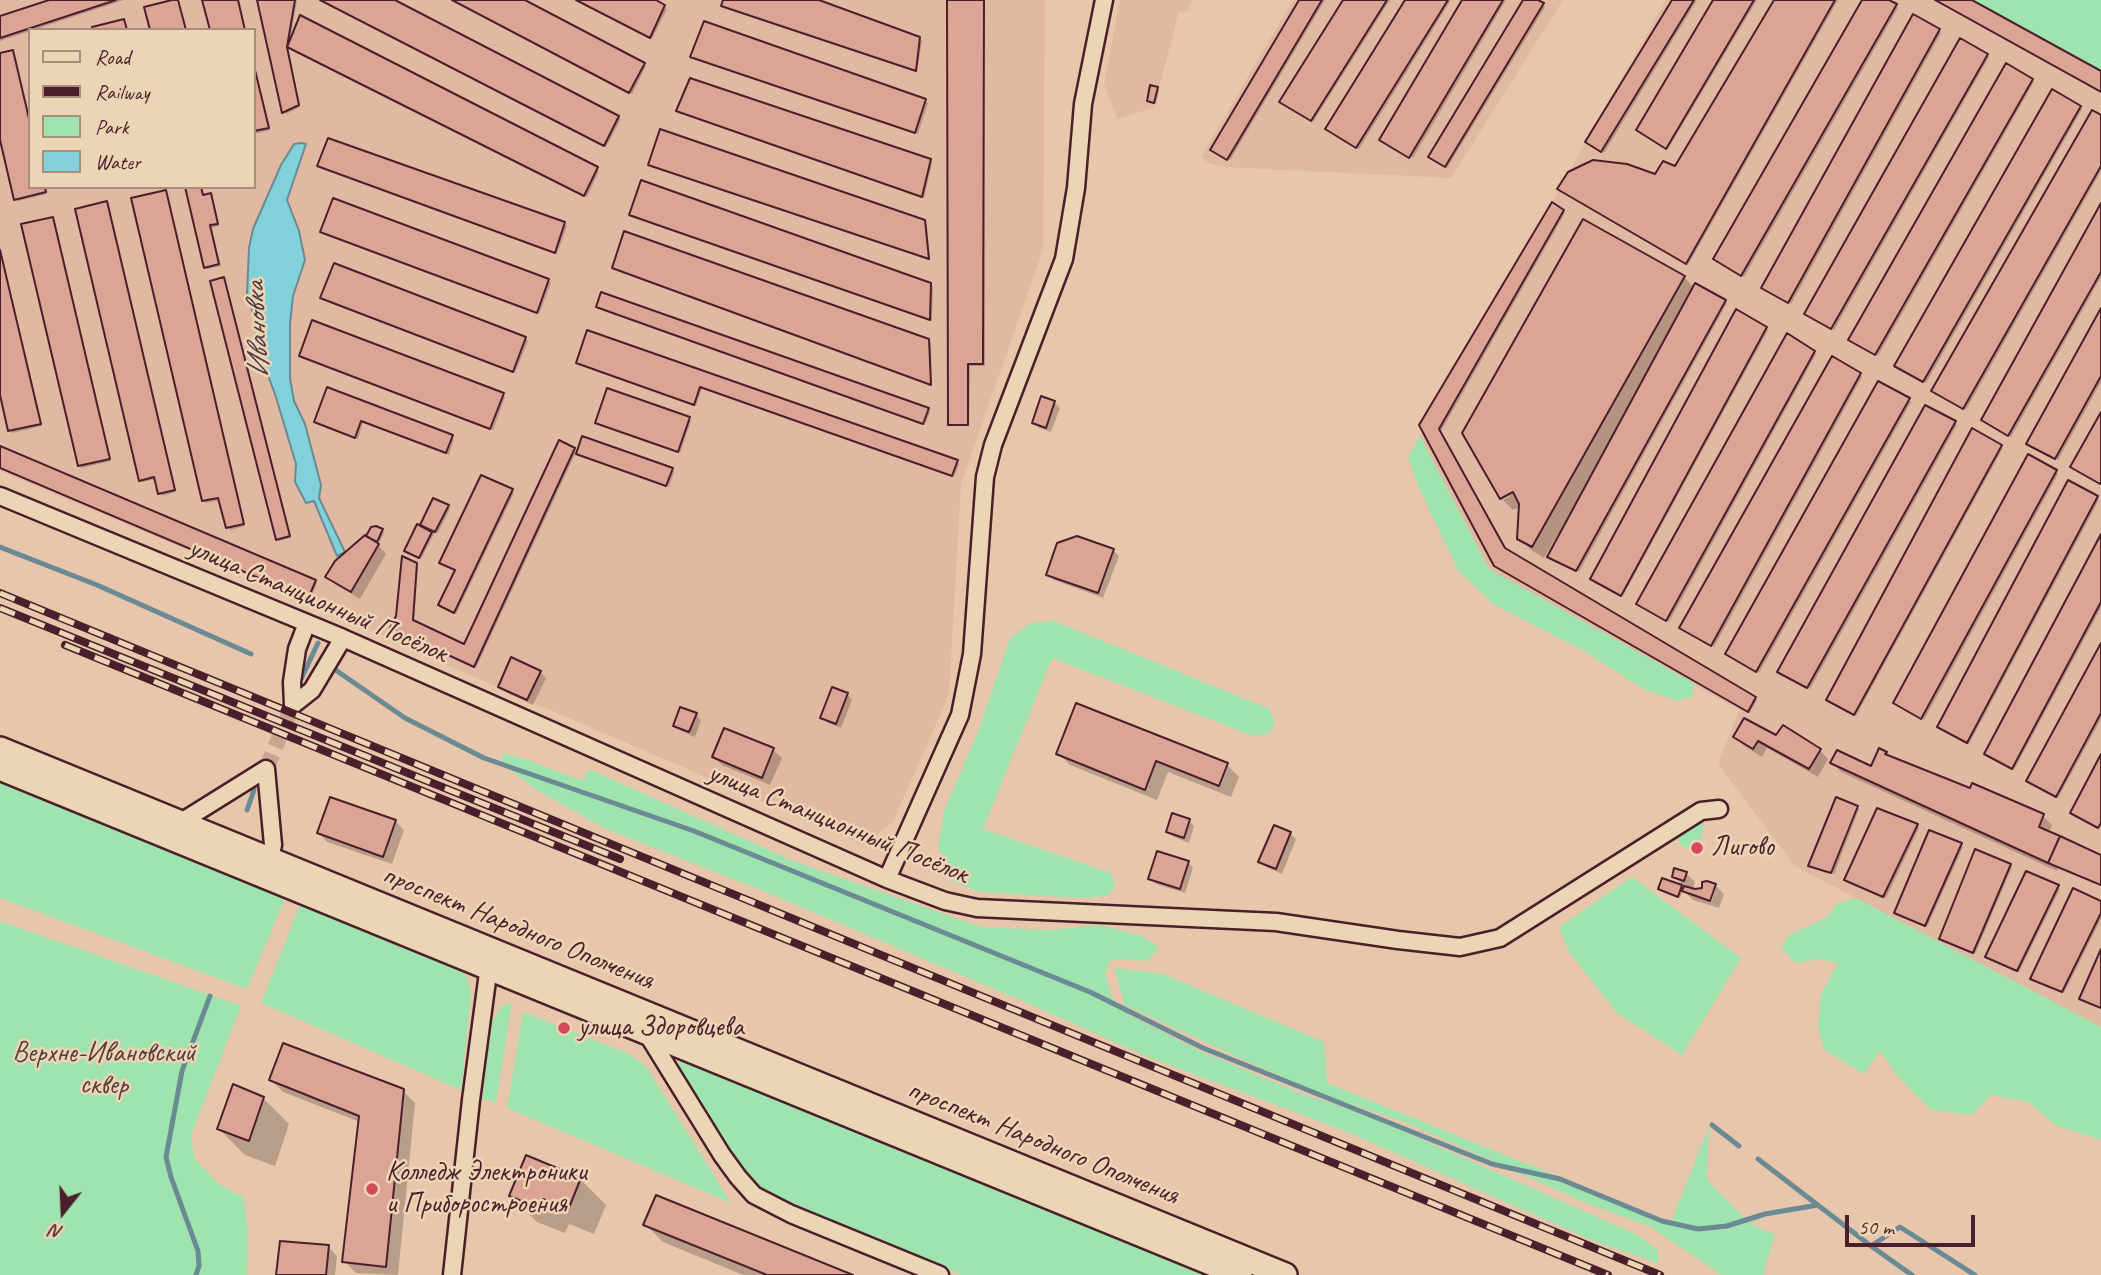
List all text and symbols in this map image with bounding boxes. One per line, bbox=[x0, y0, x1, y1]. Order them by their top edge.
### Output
legend bbox=[28, 28, 256, 189]
text: Road bbox=[95, 44, 130, 70]
text: Railway bbox=[95, 79, 149, 105]
text: Park bbox=[95, 114, 128, 140]
text: Water bbox=[95, 149, 141, 175]
water label: Ивановка bbox=[238, 281, 278, 379]
street label: улица Станционный Посёлок bbox=[184, 531, 452, 671]
street label: улица Станционный Посёлок bbox=[703, 756, 973, 892]
place label: Лигово bbox=[1711, 831, 1774, 865]
marker: Лигово bbox=[1689, 840, 1705, 856]
street label: проспект Народного Ополчения bbox=[377, 858, 659, 998]
place label: улица Здоровцева bbox=[578, 1011, 744, 1045]
marker: улица Здоровцева bbox=[556, 1020, 572, 1036]
park label: Верхне-Ивановский сквер bbox=[12, 1037, 196, 1103]
street label: проспект Народного Ополчения bbox=[902, 1073, 1184, 1213]
place label: Колледж Электроники и Приборостроения bbox=[386, 1156, 587, 1222]
north arrow bbox=[28, 1177, 98, 1247]
marker: Колледж Электроники и Приборостроения bbox=[364, 1181, 380, 1197]
scale bar bbox=[1849, 1202, 1979, 1246]
text: 50 m bbox=[1858, 1214, 1894, 1240]
text: N bbox=[47, 1219, 66, 1245]

